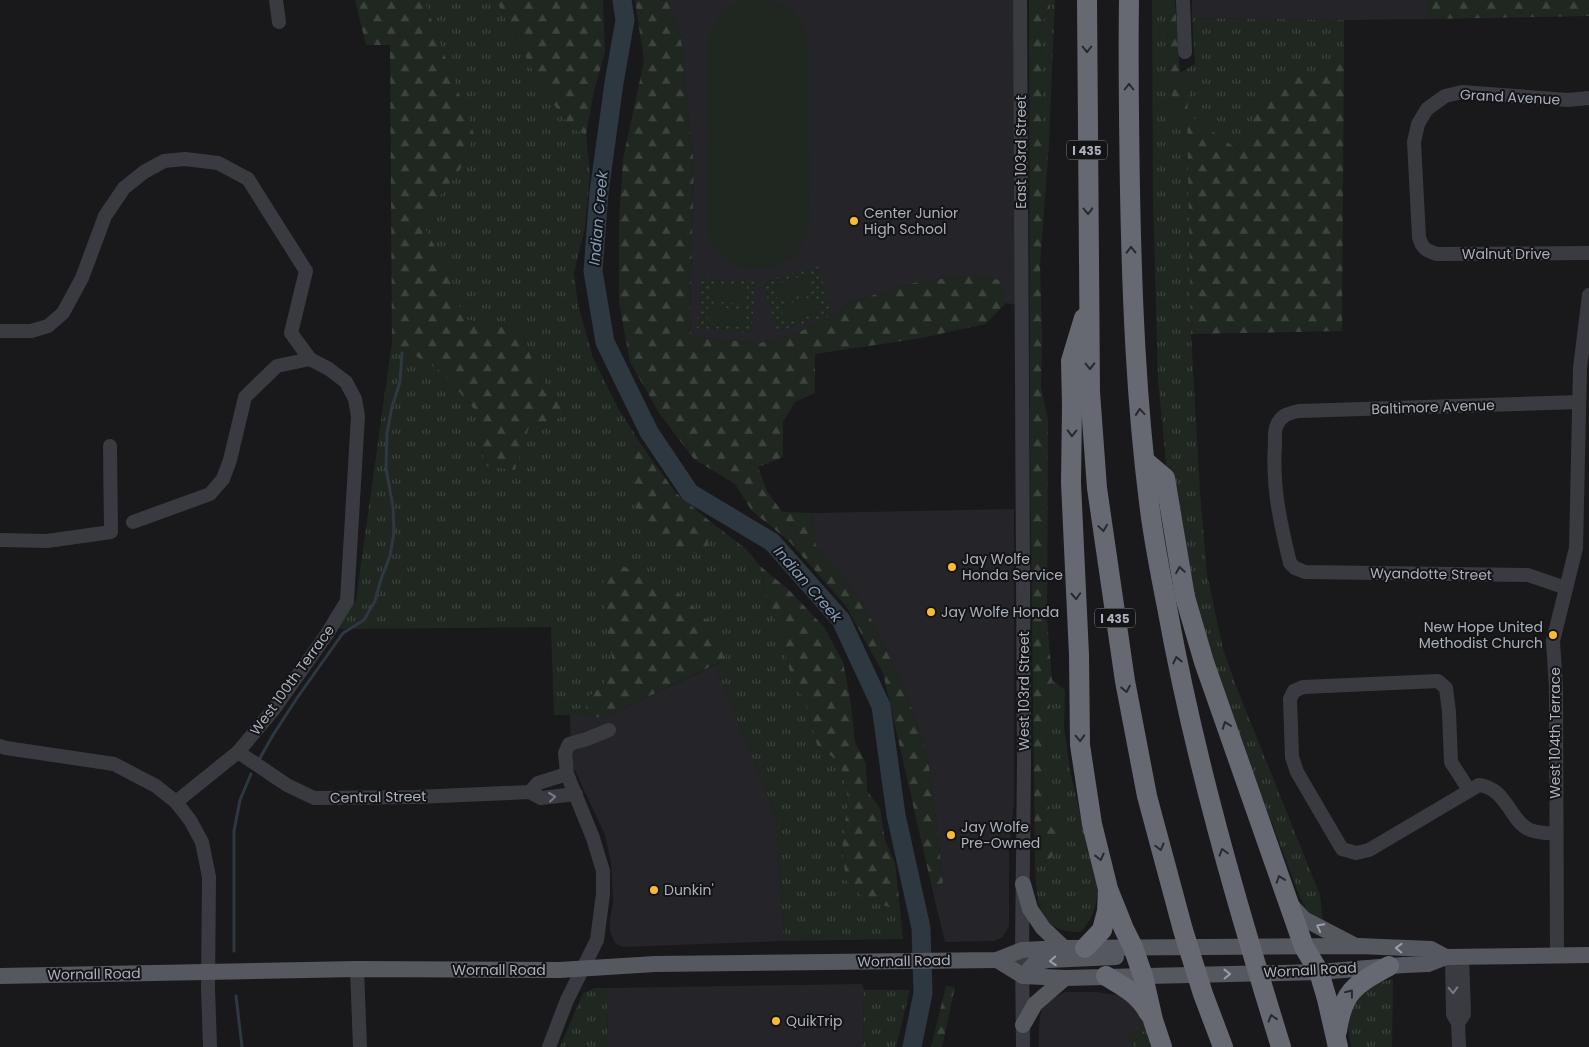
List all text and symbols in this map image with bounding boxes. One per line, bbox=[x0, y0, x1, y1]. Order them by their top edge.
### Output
one-way arrow bbox=[1082, 45, 1092, 53]
one-way arrow bbox=[1124, 83, 1134, 91]
street label: Grand Avenue bbox=[1459, 84, 1561, 110]
street label: East 103rd Street bbox=[1011, 95, 1031, 209]
road number: I 435 bbox=[1067, 140, 1107, 160]
water label: Indian Creek bbox=[583, 169, 613, 266]
place label: Center Junior High School bbox=[864, 203, 958, 239]
one-way arrow bbox=[1083, 208, 1093, 215]
marker: Center Junior High School bbox=[848, 215, 860, 227]
street label: Walnut Drive bbox=[1462, 244, 1551, 264]
one-way arrow bbox=[1126, 246, 1137, 254]
one-way arrow bbox=[1085, 362, 1095, 370]
street label: Baltimore Avenue bbox=[1371, 395, 1495, 419]
one-way arrow bbox=[1135, 408, 1146, 416]
one-way arrow bbox=[1067, 430, 1077, 437]
one-way arrow bbox=[1097, 523, 1107, 532]
water label: Indian Creek bbox=[769, 541, 848, 628]
place label: Jay Wolfe Honda Service bbox=[962, 549, 1063, 585]
marker: Jay Wolfe Honda Service bbox=[946, 561, 958, 573]
street label: Wyandotte Street bbox=[1370, 563, 1492, 585]
one-way arrow bbox=[1175, 565, 1186, 573]
one-way arrow bbox=[1071, 592, 1082, 600]
place label: Jay Wolfe Honda bbox=[941, 602, 1059, 622]
marker: Jay Wolfe Honda bbox=[925, 606, 937, 618]
road number: I 435 bbox=[1095, 608, 1135, 628]
place label: New Hope United Methodist Church bbox=[1419, 617, 1543, 653]
street label: West 100th Terrace bbox=[245, 621, 339, 739]
marker: New Hope United Methodist Church bbox=[1547, 629, 1559, 641]
street label: West 103rd Street bbox=[1014, 631, 1034, 751]
one-way arrow bbox=[1172, 656, 1182, 665]
street label: West 104th Terrace bbox=[1545, 667, 1565, 799]
one-way arrow bbox=[1120, 684, 1131, 693]
one-way arrow bbox=[1222, 721, 1232, 730]
one-way arrow bbox=[1074, 734, 1085, 742]
street label: Central Street bbox=[330, 786, 426, 808]
one-way arrow bbox=[549, 791, 557, 802]
place label: Jay Wolfe Pre-Owned bbox=[961, 817, 1040, 853]
marker: Jay Wolfe Pre-Owned bbox=[945, 829, 957, 841]
one-way arrow bbox=[1154, 843, 1165, 852]
one-way arrow bbox=[1218, 849, 1228, 857]
one-way arrow bbox=[1094, 852, 1105, 861]
one-way arrow bbox=[1276, 875, 1286, 883]
place label: Dunkin' bbox=[664, 880, 714, 900]
marker: Dunkin' bbox=[648, 884, 660, 896]
one-way arrow bbox=[1316, 923, 1325, 933]
one-way arrow bbox=[1395, 942, 1403, 953]
street label: Wornall Road bbox=[857, 950, 951, 972]
one-way arrow bbox=[1048, 955, 1056, 966]
street label: Wornall Road bbox=[1263, 958, 1357, 982]
street label: Wornall Road bbox=[452, 960, 546, 980]
street label: Wornall Road bbox=[47, 963, 141, 985]
one-way arrow bbox=[1223, 969, 1231, 979]
one-way arrow bbox=[1447, 986, 1458, 994]
one-way arrow bbox=[1345, 990, 1353, 999]
place label: QuikTrip bbox=[786, 1011, 842, 1031]
marker: QuikTrip bbox=[770, 1015, 782, 1027]
one-way arrow bbox=[1267, 1015, 1277, 1023]

